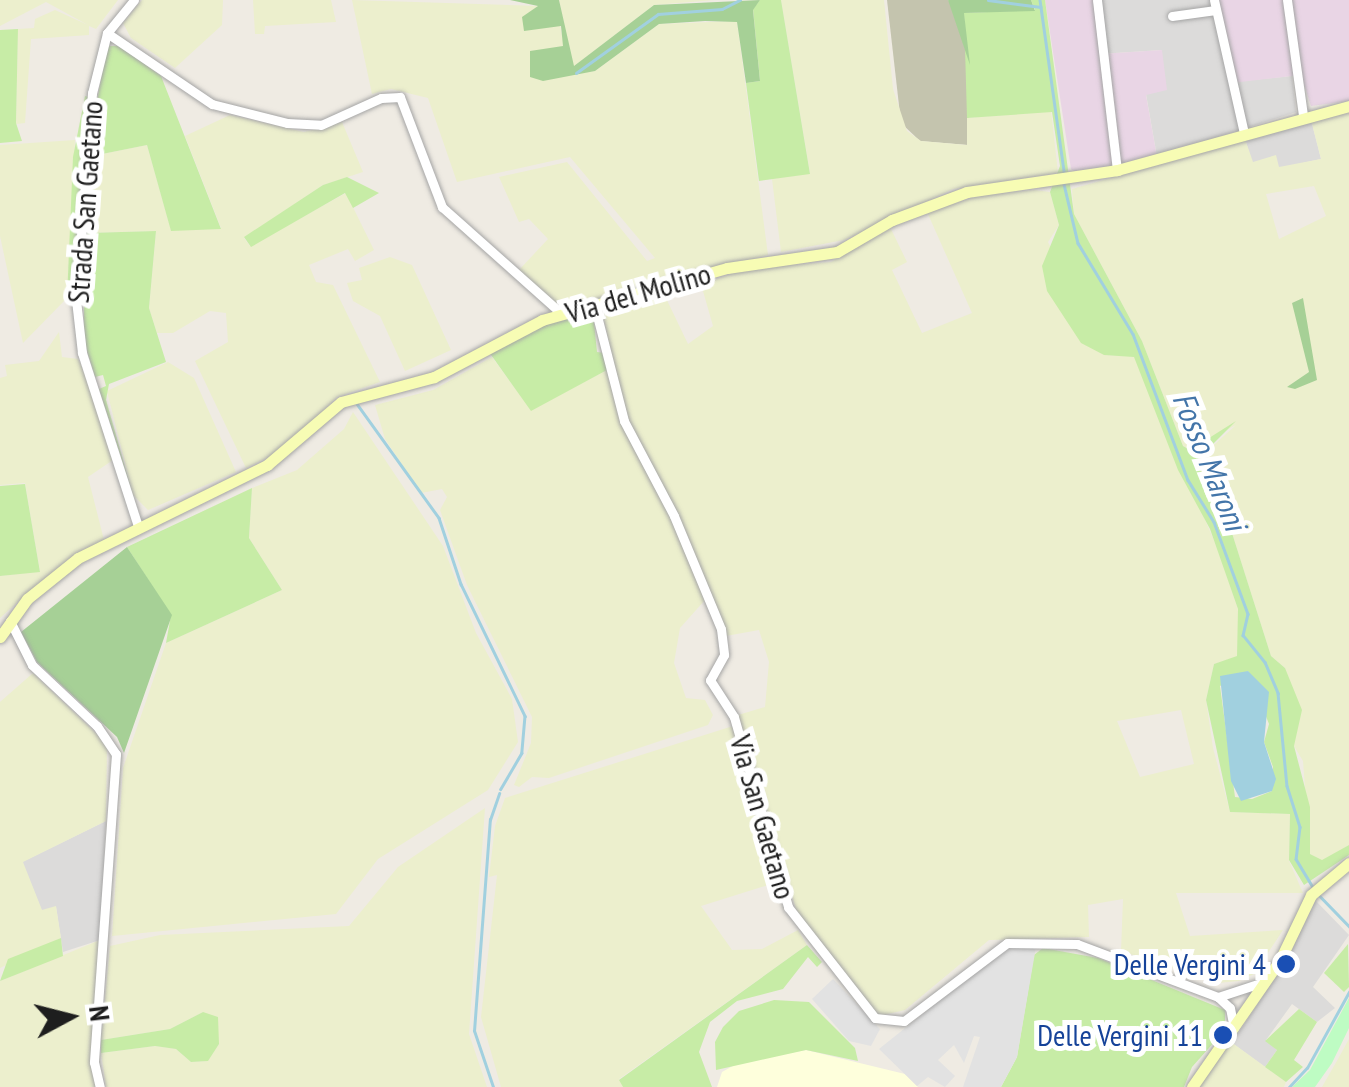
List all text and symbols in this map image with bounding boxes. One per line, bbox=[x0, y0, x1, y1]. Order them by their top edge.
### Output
street label: Strada San Gaetano bbox=[60, 100, 110, 304]
street label: Via del Molino bbox=[561, 255, 715, 331]
water label: Fosso Maroni bbox=[1165, 386, 1255, 536]
street label: Via San Gaetano bbox=[722, 731, 804, 903]
place label: Delle Vergini 4 bbox=[1113, 946, 1266, 982]
marker: Delle Vergini 4 bbox=[1275, 953, 1297, 975]
north arrow bbox=[20, 967, 120, 1067]
text: N bbox=[81, 1004, 120, 1023]
place label: Delle Vergini 11 bbox=[1037, 1017, 1203, 1053]
marker: Delle Vergini 11 bbox=[1212, 1024, 1234, 1046]

